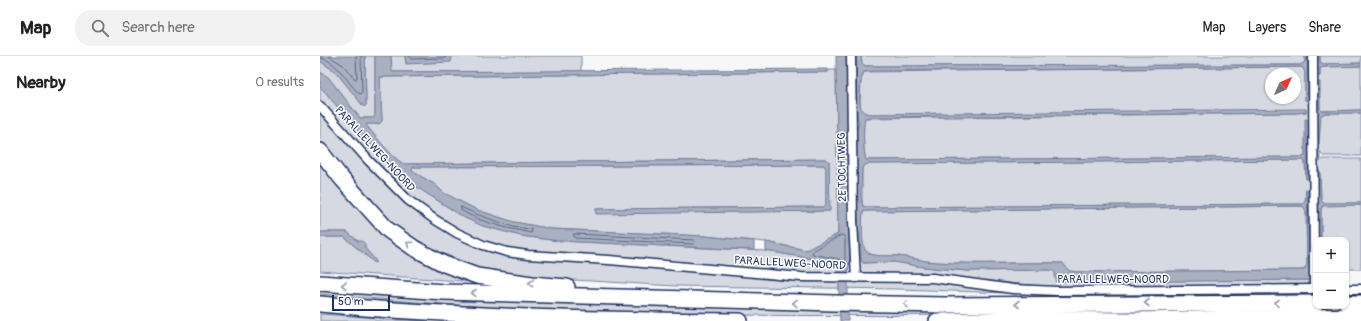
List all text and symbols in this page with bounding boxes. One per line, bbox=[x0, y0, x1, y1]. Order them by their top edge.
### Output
search box bbox=[75, 10, 355, 46]
text: Map bbox=[20, 16, 51, 40]
icon: search bbox=[89, 17, 111, 39]
text: Search here bbox=[121, 18, 195, 37]
text: Map bbox=[1203, 19, 1226, 36]
text: Layers bbox=[1248, 19, 1286, 36]
text: Share bbox=[1308, 19, 1341, 36]
north arrow bbox=[1265, 68, 1301, 104]
text: Nearby bbox=[16, 72, 65, 93]
text: 0 results bbox=[255, 74, 304, 90]
street label: PARALLELWEG-NOORD bbox=[332, 104, 418, 194]
street label: 2E TOCHTWEG bbox=[835, 132, 849, 202]
map controls bbox=[1313, 237, 1349, 309]
button: + bbox=[1313, 237, 1349, 273]
one-way arrow bbox=[406, 241, 413, 249]
street label: PARALLELWEG-NOORD bbox=[734, 254, 846, 272]
street label: PARALLELWEG-NOORD bbox=[1057, 273, 1169, 286]
button: − bbox=[1313, 273, 1349, 309]
one-way arrow bbox=[528, 279, 534, 288]
one-way arrow bbox=[341, 281, 347, 290]
one-way arrow bbox=[471, 289, 477, 297]
scale bar bbox=[332, 293, 390, 312]
text: 50 m bbox=[338, 295, 364, 308]
one-way arrow bbox=[792, 298, 798, 307]
one-way arrow bbox=[1144, 299, 1150, 307]
one-way arrow bbox=[1274, 299, 1280, 307]
one-way arrow bbox=[903, 300, 909, 309]
one-way arrow bbox=[1014, 300, 1020, 308]

